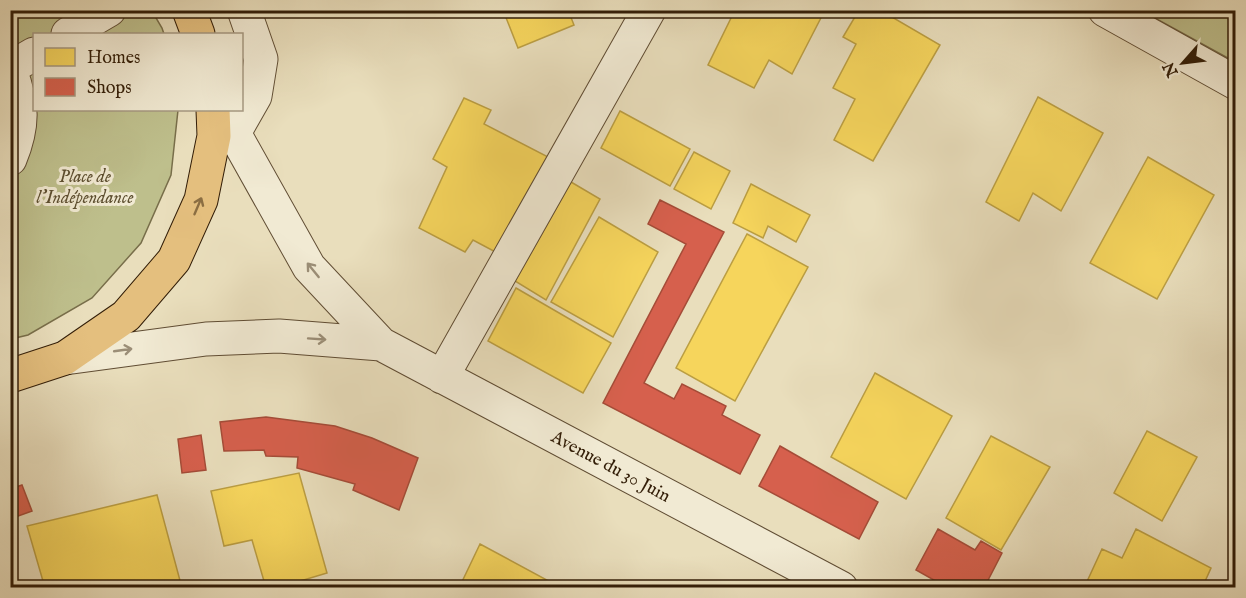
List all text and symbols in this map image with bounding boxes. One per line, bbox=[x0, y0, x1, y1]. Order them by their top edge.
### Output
legend bbox=[33, 33, 243, 111]
north arrow bbox=[1153, 33, 1213, 93]
text: Homes bbox=[87, 47, 140, 70]
text: N bbox=[1159, 58, 1184, 81]
text: Shops bbox=[87, 77, 132, 100]
park label: Place de l'Indépendance bbox=[37, 166, 133, 210]
one-way arrow bbox=[193, 198, 204, 216]
one-way arrow bbox=[307, 262, 320, 278]
one-way arrow bbox=[306, 334, 326, 345]
one-way arrow bbox=[112, 345, 132, 356]
street label: Avenue du 30 Juin bbox=[546, 426, 674, 509]

